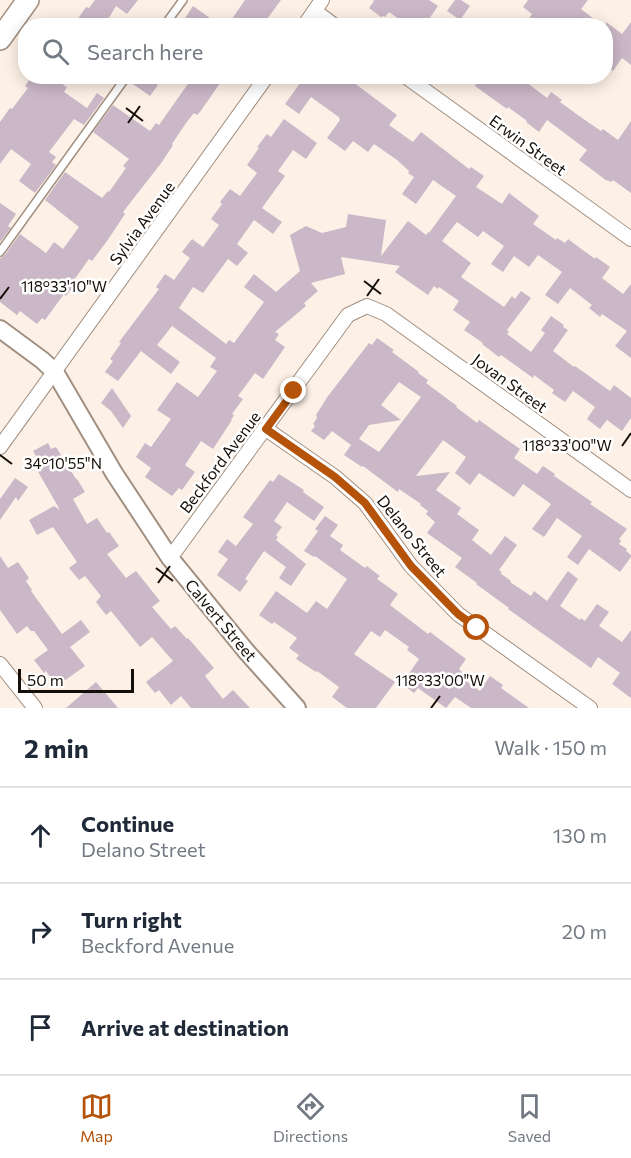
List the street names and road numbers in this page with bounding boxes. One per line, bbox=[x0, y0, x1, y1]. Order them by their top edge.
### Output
street label: Erwin Street bbox=[486, 110, 571, 179]
street label: Sylvia Avenue bbox=[105, 177, 178, 268]
street label: Jovan Street bbox=[469, 349, 552, 416]
street label: Beckford Avenue bbox=[175, 407, 264, 516]
street label: Delano Street bbox=[374, 491, 451, 581]
street label: Calvert Street bbox=[182, 575, 261, 665]

